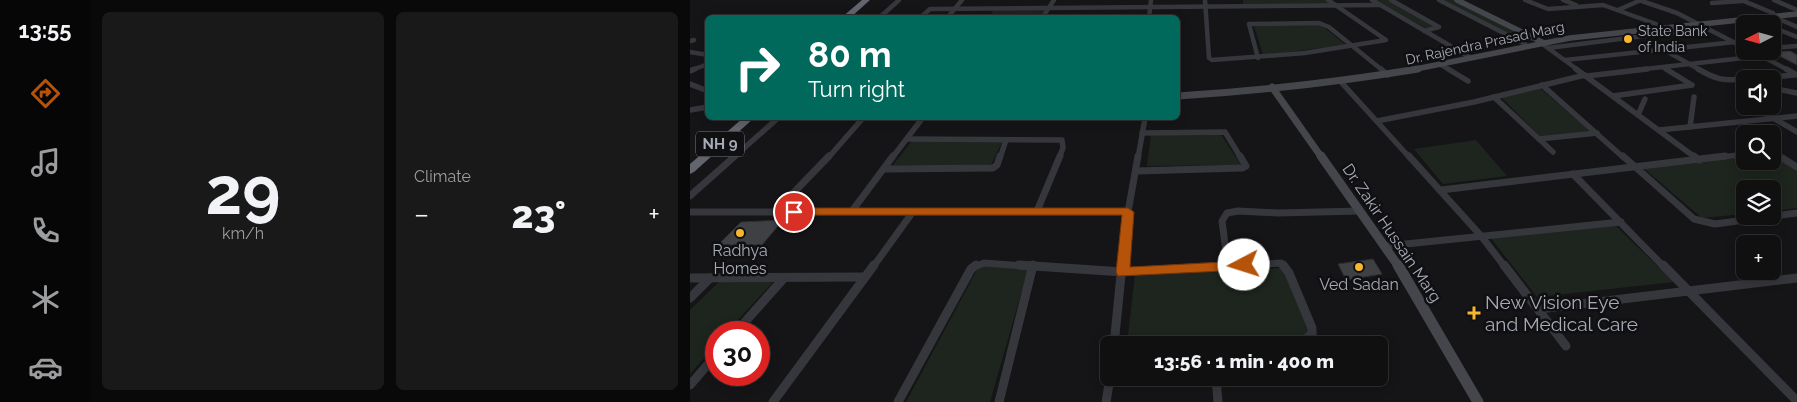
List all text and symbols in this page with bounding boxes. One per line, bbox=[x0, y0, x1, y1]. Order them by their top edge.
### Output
north arrow bbox=[1736, 15, 1781, 60]
map controls bbox=[1736, 15, 1781, 280]
text: 13:55 bbox=[19, 17, 71, 43]
street label: Dr. Rajendra Prasad Marg bbox=[1404, 18, 1566, 68]
place label: State Bank of India bbox=[1638, 23, 1708, 55]
marker: State Bank of India bbox=[1622, 33, 1634, 45]
text: 80 m bbox=[808, 34, 892, 75]
icon: right bbox=[725, 35, 790, 100]
button: sound bbox=[1736, 70, 1781, 115]
icon: directions bbox=[28, 76, 63, 111]
text: Turn right bbox=[808, 76, 905, 102]
button: search bbox=[1736, 125, 1781, 170]
road number: NH 9 bbox=[696, 132, 744, 156]
icon: music bbox=[28, 145, 63, 180]
text: 29 bbox=[206, 153, 280, 229]
street label: Dr. Zakir Hussain Marg bbox=[1339, 160, 1445, 306]
text: Climate bbox=[414, 167, 471, 186]
button: layers bbox=[1736, 180, 1781, 225]
pin bbox=[773, 191, 815, 233]
text: 23° bbox=[512, 192, 566, 237]
text: − bbox=[414, 198, 429, 231]
text: + bbox=[648, 198, 660, 231]
icon: arrive bbox=[780, 198, 808, 226]
icon: phone bbox=[28, 213, 63, 248]
text: km/h bbox=[222, 224, 264, 243]
marker: Radhya Homes bbox=[734, 227, 746, 239]
button: + bbox=[1736, 235, 1781, 280]
position arrow bbox=[1217, 238, 1269, 290]
place label: Radhya Homes bbox=[712, 241, 768, 278]
marker: Ved Sadan bbox=[1353, 261, 1365, 273]
place label: Ved Sadan bbox=[1319, 275, 1399, 294]
icon: climate bbox=[28, 282, 63, 317]
place label: New Vision Eye and Medical Care bbox=[1485, 291, 1638, 335]
marker: New Vision Eye and Medical Care bbox=[1467, 306, 1481, 320]
speed limit sign: 30 bbox=[705, 321, 770, 386]
icon: car bbox=[28, 350, 63, 385]
text: 13:56 · 1 min · 400 m bbox=[1154, 350, 1334, 372]

